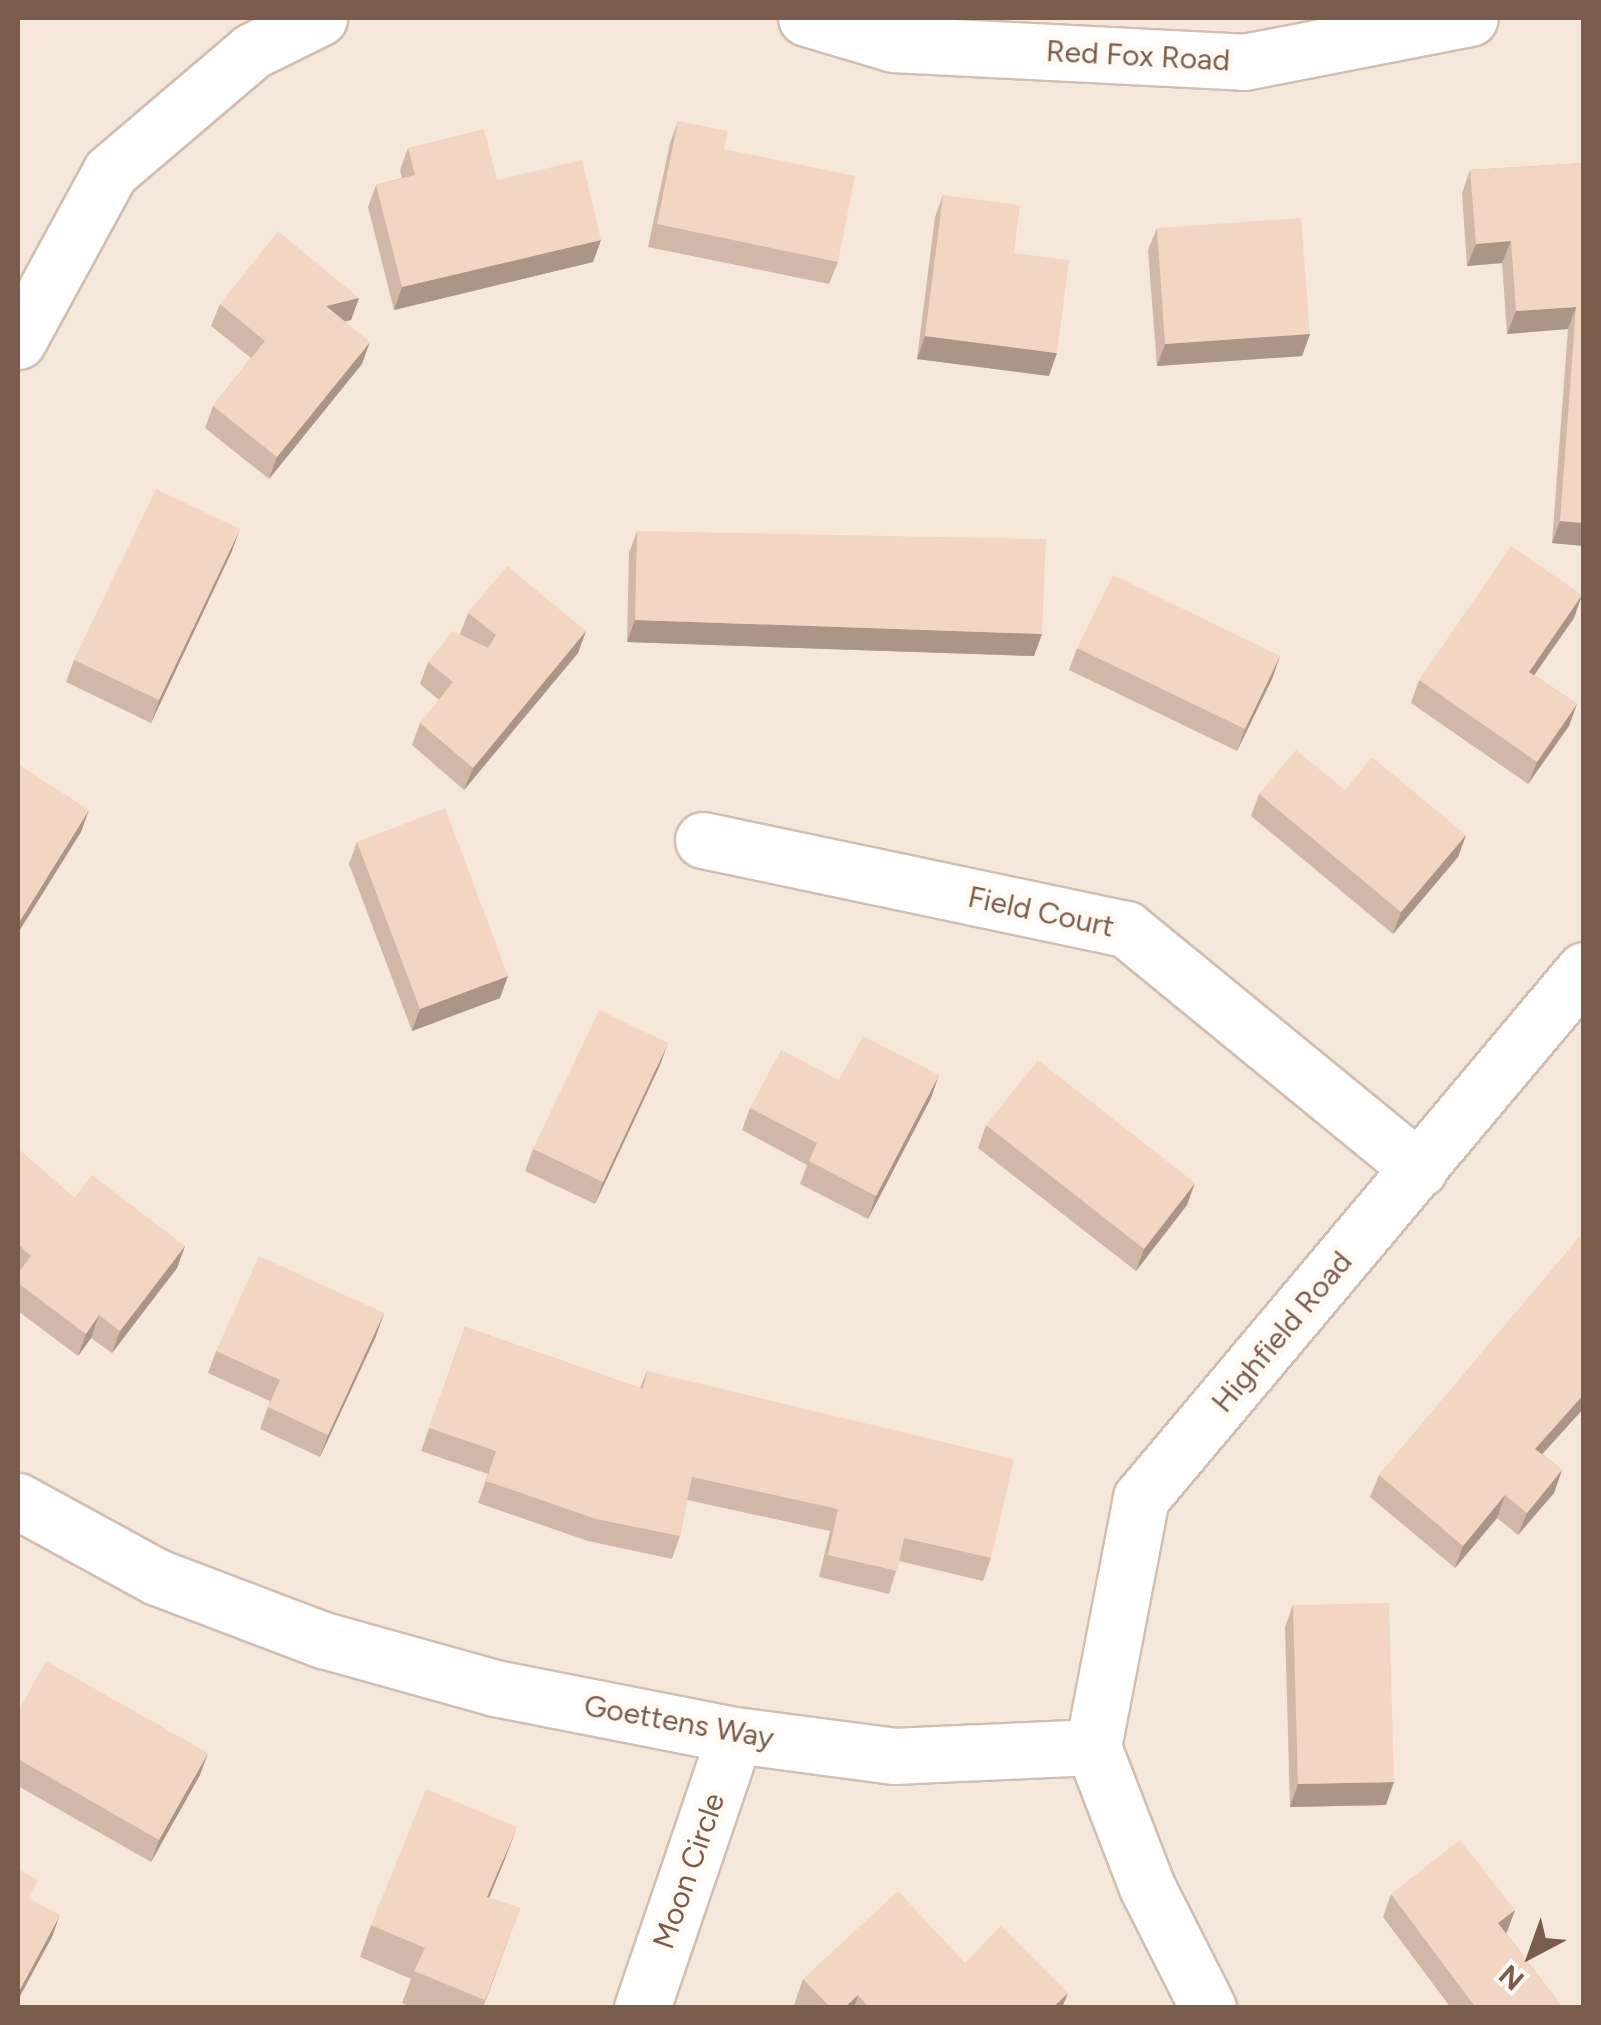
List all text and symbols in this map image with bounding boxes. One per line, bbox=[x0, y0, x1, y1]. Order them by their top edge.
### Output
street label: Red Fox Road bbox=[1045, 33, 1231, 79]
street label: Field Court bbox=[965, 879, 1117, 945]
street label: Highfield Road bbox=[1204, 1244, 1360, 1420]
street label: Goettens Way bbox=[581, 1688, 777, 1756]
street label: Moon Circle bbox=[646, 1788, 732, 1954]
north arrow bbox=[1481, 1905, 1581, 2005]
text: N bbox=[1492, 1958, 1531, 1998]

